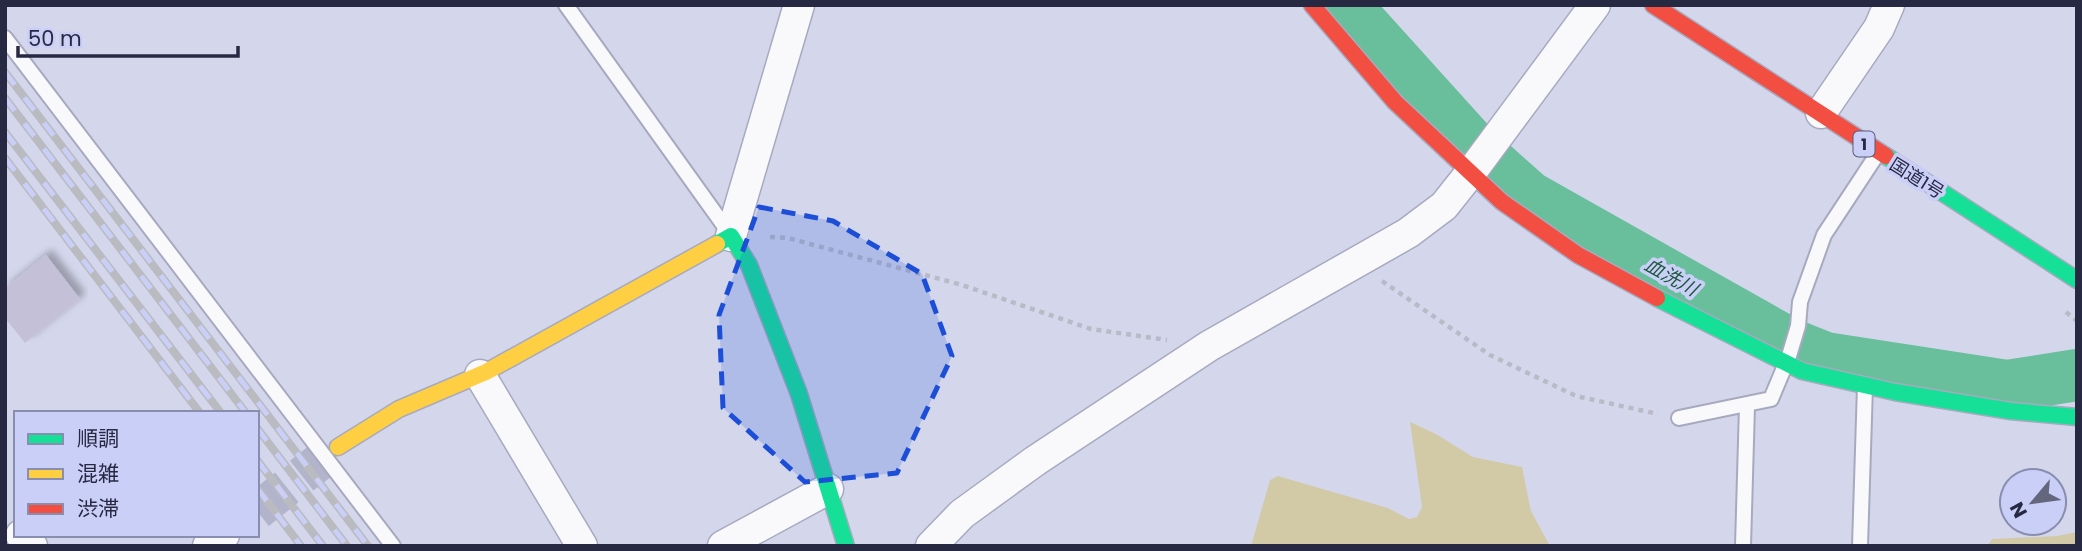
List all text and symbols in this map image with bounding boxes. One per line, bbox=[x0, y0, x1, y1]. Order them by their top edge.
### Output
scale bar bbox=[18, 14, 238, 58]
text: 50 m bbox=[28, 24, 82, 53]
road number: 1 bbox=[1854, 132, 1874, 156]
street label: 国道1号 bbox=[1885, 152, 1949, 204]
water label: 血洗川 bbox=[1640, 251, 1704, 304]
legend bbox=[14, 411, 259, 537]
text: 順調 bbox=[77, 424, 119, 453]
text: 混雑 bbox=[77, 459, 119, 488]
north arrow bbox=[1998, 467, 2068, 537]
text: 渋滞 bbox=[77, 494, 119, 523]
text: N bbox=[2003, 497, 2034, 523]

